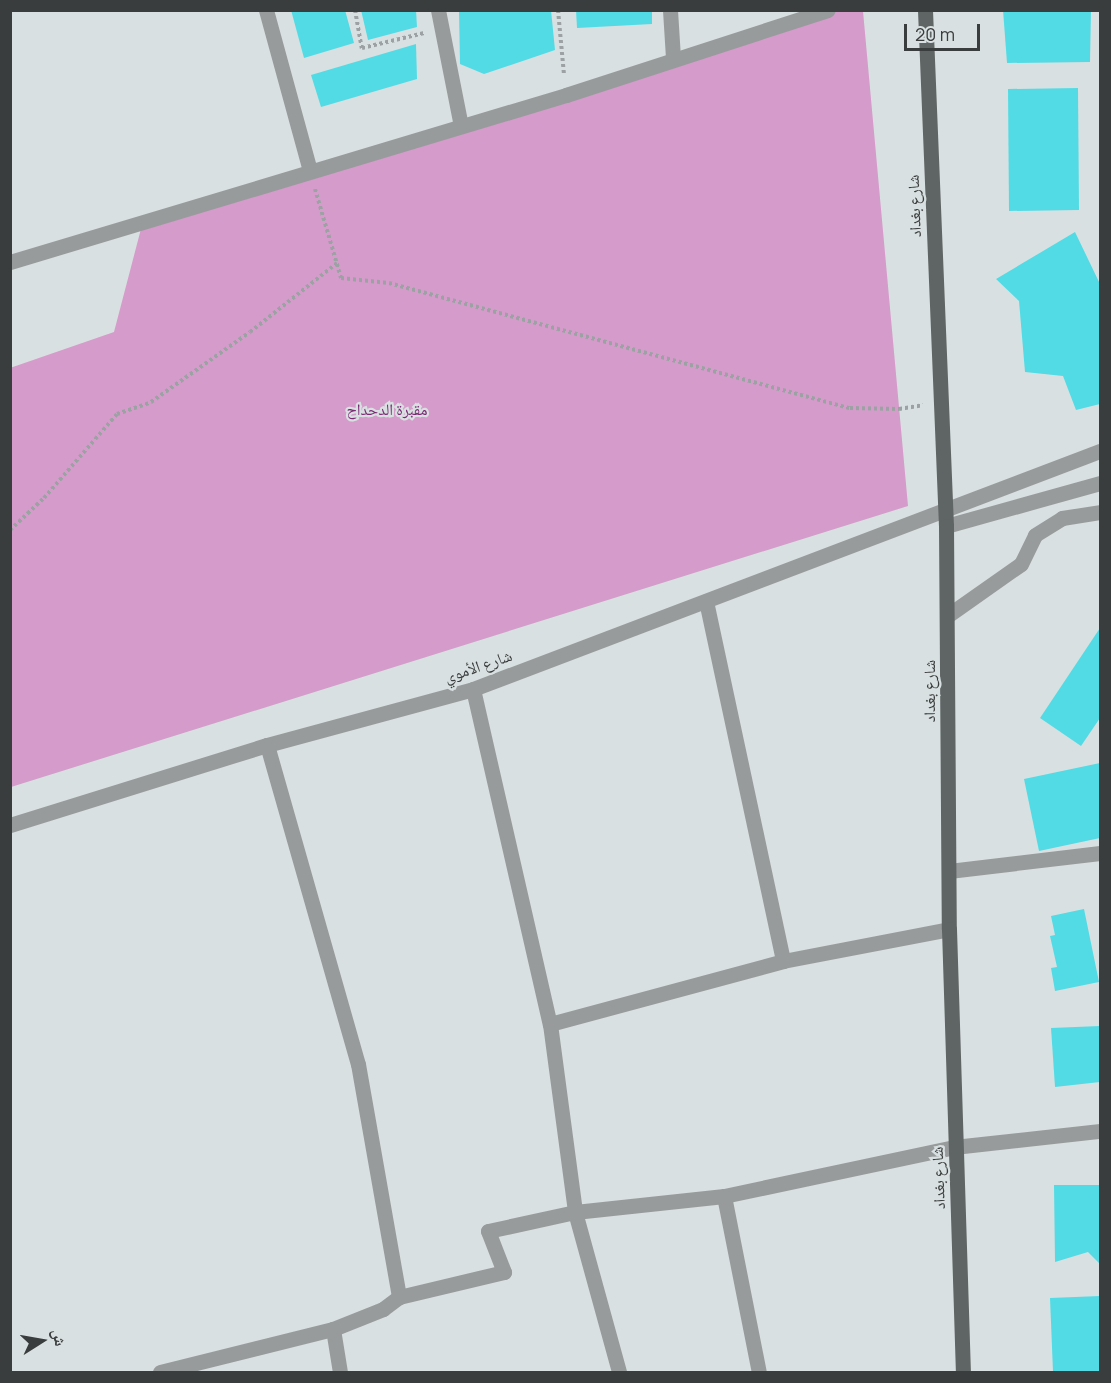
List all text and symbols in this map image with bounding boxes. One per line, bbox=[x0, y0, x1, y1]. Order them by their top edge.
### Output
scale bar bbox=[907, 12, 984, 50]
text: 20 m bbox=[915, 22, 955, 46]
street label: شارع بغداد bbox=[903, 174, 925, 238]
park label: مقبرة الدحداح bbox=[347, 399, 427, 419]
street label: شارع الأموي bbox=[442, 645, 514, 687]
street label: شارع بغداد bbox=[919, 660, 939, 722]
street label: شارع بغداد bbox=[927, 1146, 949, 1210]
north arrow bbox=[12, 1311, 72, 1371]
text: ش bbox=[47, 1327, 72, 1348]

